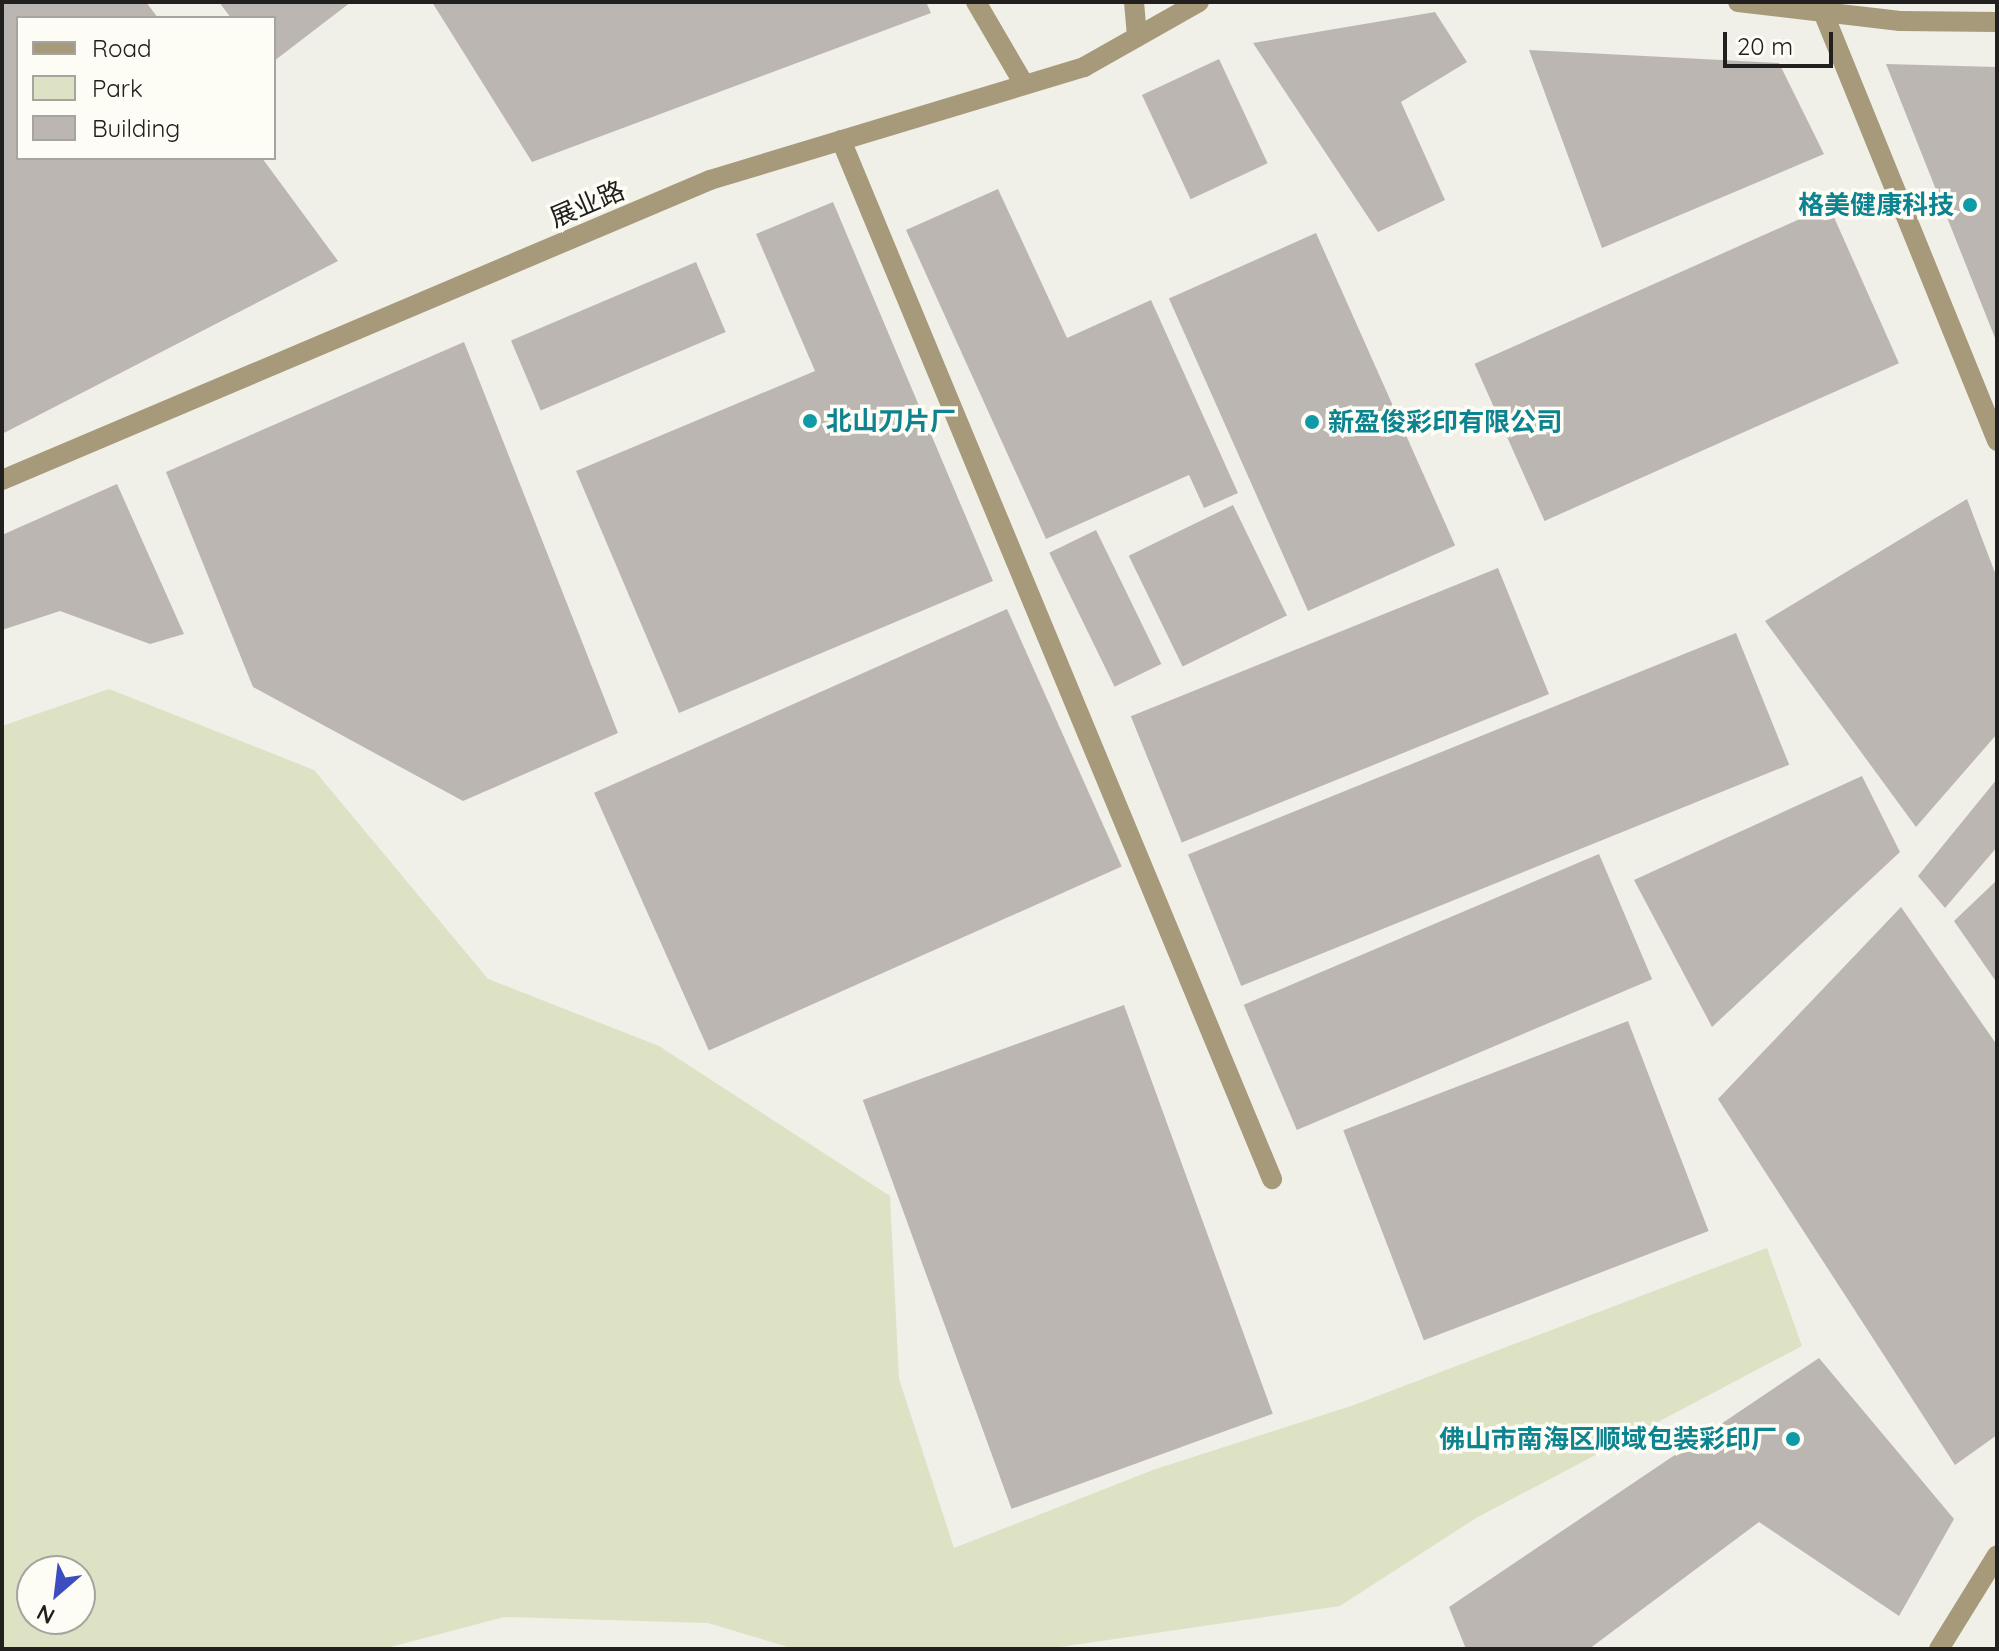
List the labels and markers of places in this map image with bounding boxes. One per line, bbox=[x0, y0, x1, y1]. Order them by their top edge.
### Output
place label: 格美健康科技 bbox=[1798, 189, 1954, 221]
marker: 格美健康科技 bbox=[1961, 196, 1979, 214]
place label: 北山刀片厂 bbox=[826, 405, 956, 437]
place label: 新盈俊彩印有限公司 bbox=[1328, 406, 1562, 438]
marker: 北山刀片厂 bbox=[801, 412, 819, 430]
marker: 新盈俊彩印有限公司 bbox=[1303, 413, 1321, 431]
place label: 佛山市南海区顺域包装彩印厂 bbox=[1439, 1423, 1777, 1455]
marker: 佛山市南海区顺域包装彩印厂 bbox=[1784, 1430, 1802, 1448]

